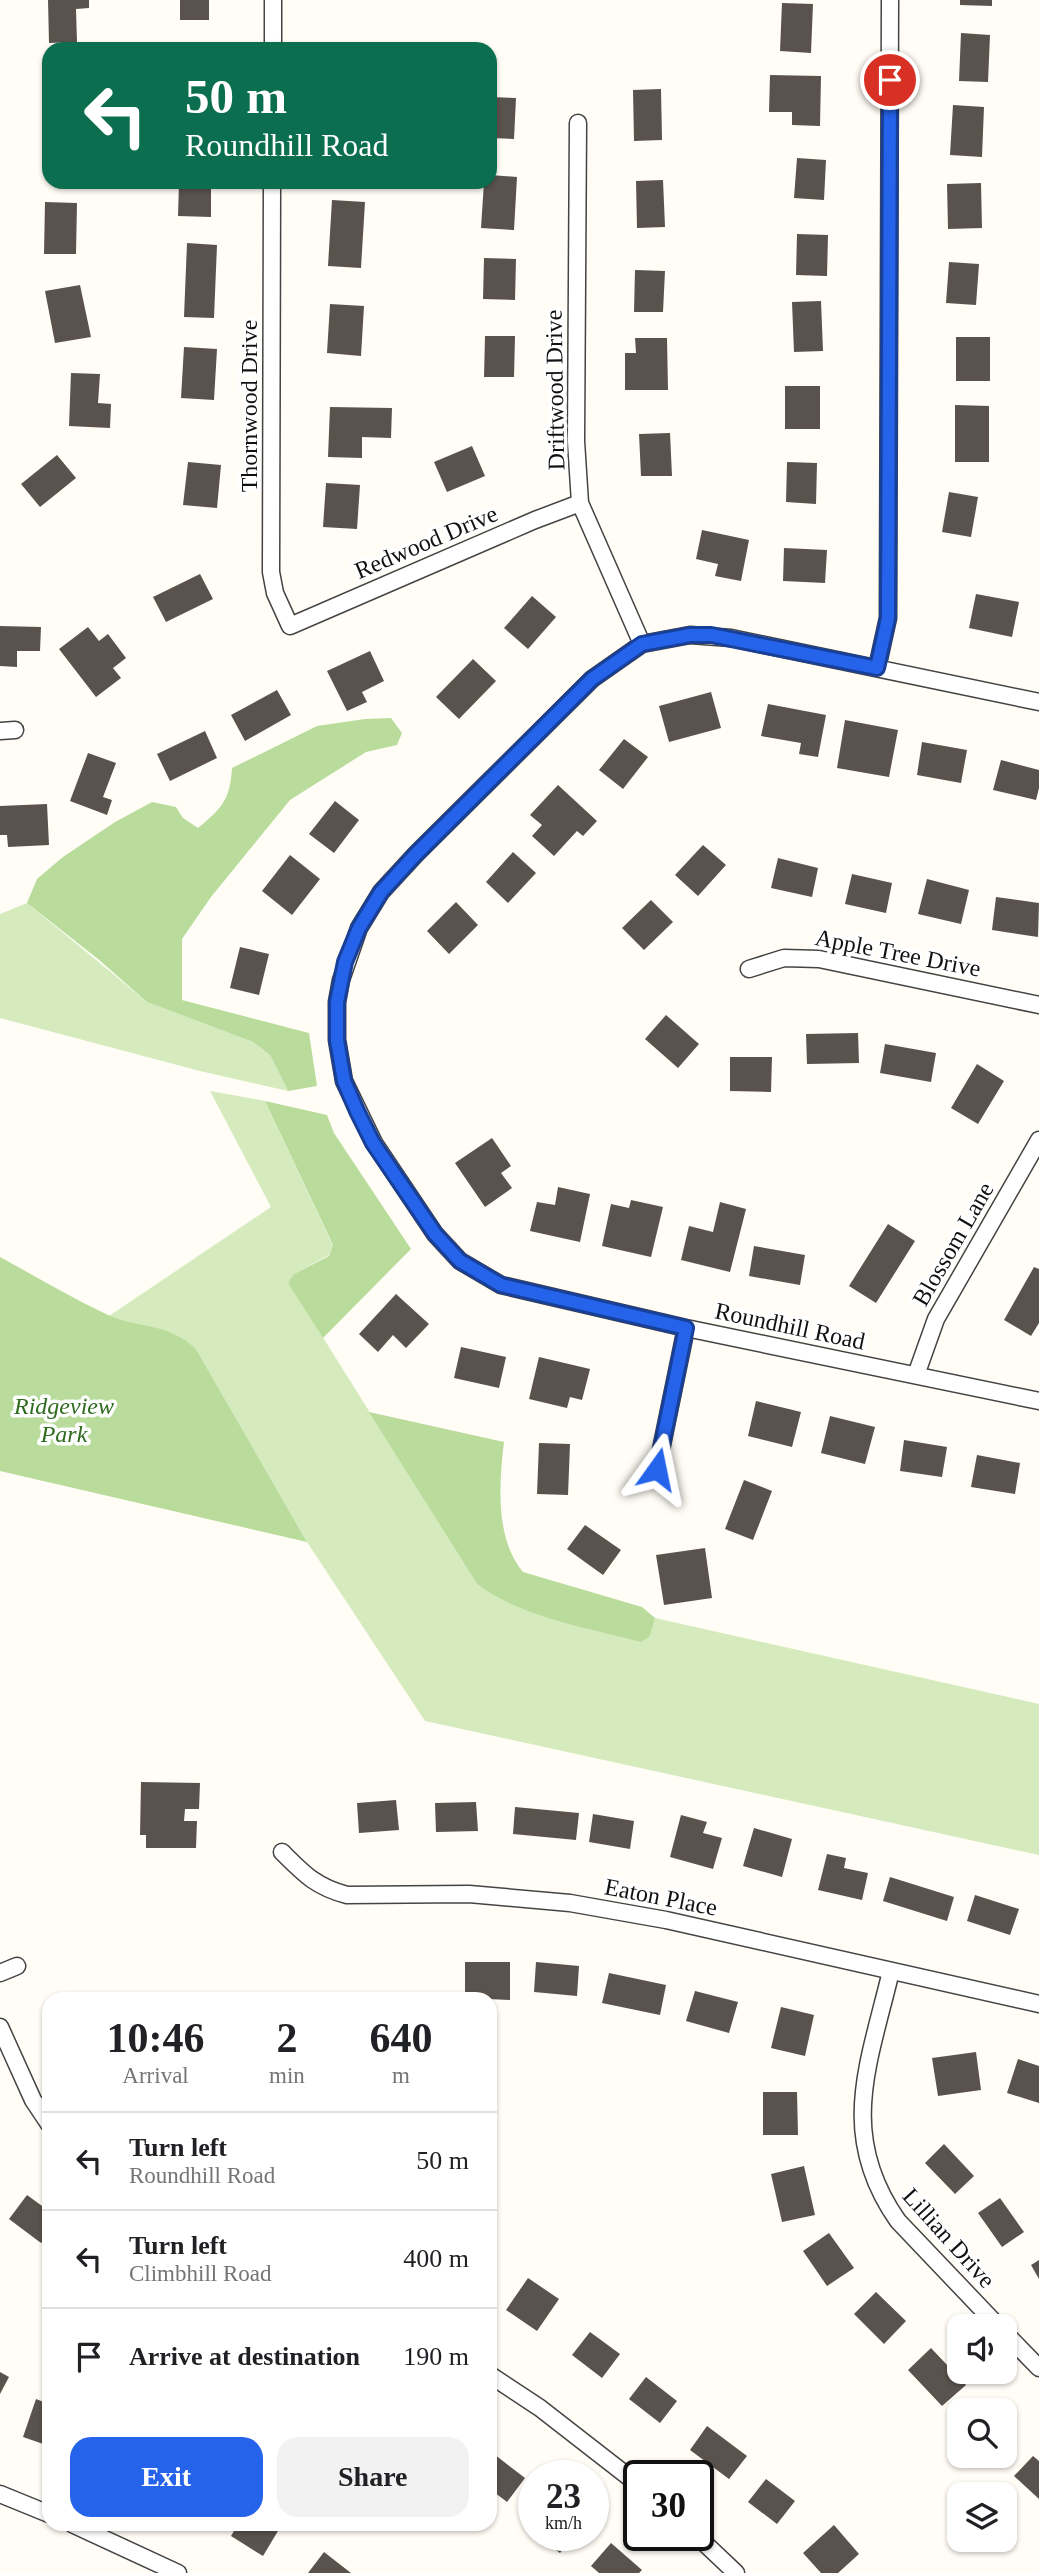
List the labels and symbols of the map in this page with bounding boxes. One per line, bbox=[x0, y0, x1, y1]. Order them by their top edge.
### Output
pin bbox=[860, 50, 920, 110]
street label: Driftwood Drive bbox=[541, 309, 569, 471]
street label: Thornwood Drive bbox=[236, 320, 262, 492]
street label: Redwood Drive bbox=[351, 500, 501, 584]
street label: Apple Tree Drive bbox=[813, 924, 983, 982]
street label: Blossom Lane bbox=[907, 1178, 999, 1310]
street label: Roundhill Road bbox=[713, 1297, 867, 1355]
park label: Ridgeview Park bbox=[13, 1393, 114, 1447]
position arrow bbox=[620, 1432, 694, 1506]
street label: Eaton Place bbox=[603, 1873, 719, 1921]
street label: Lillian Drive bbox=[898, 2183, 1000, 2293]
speed limit sign: 30 bbox=[623, 2460, 714, 2551]

